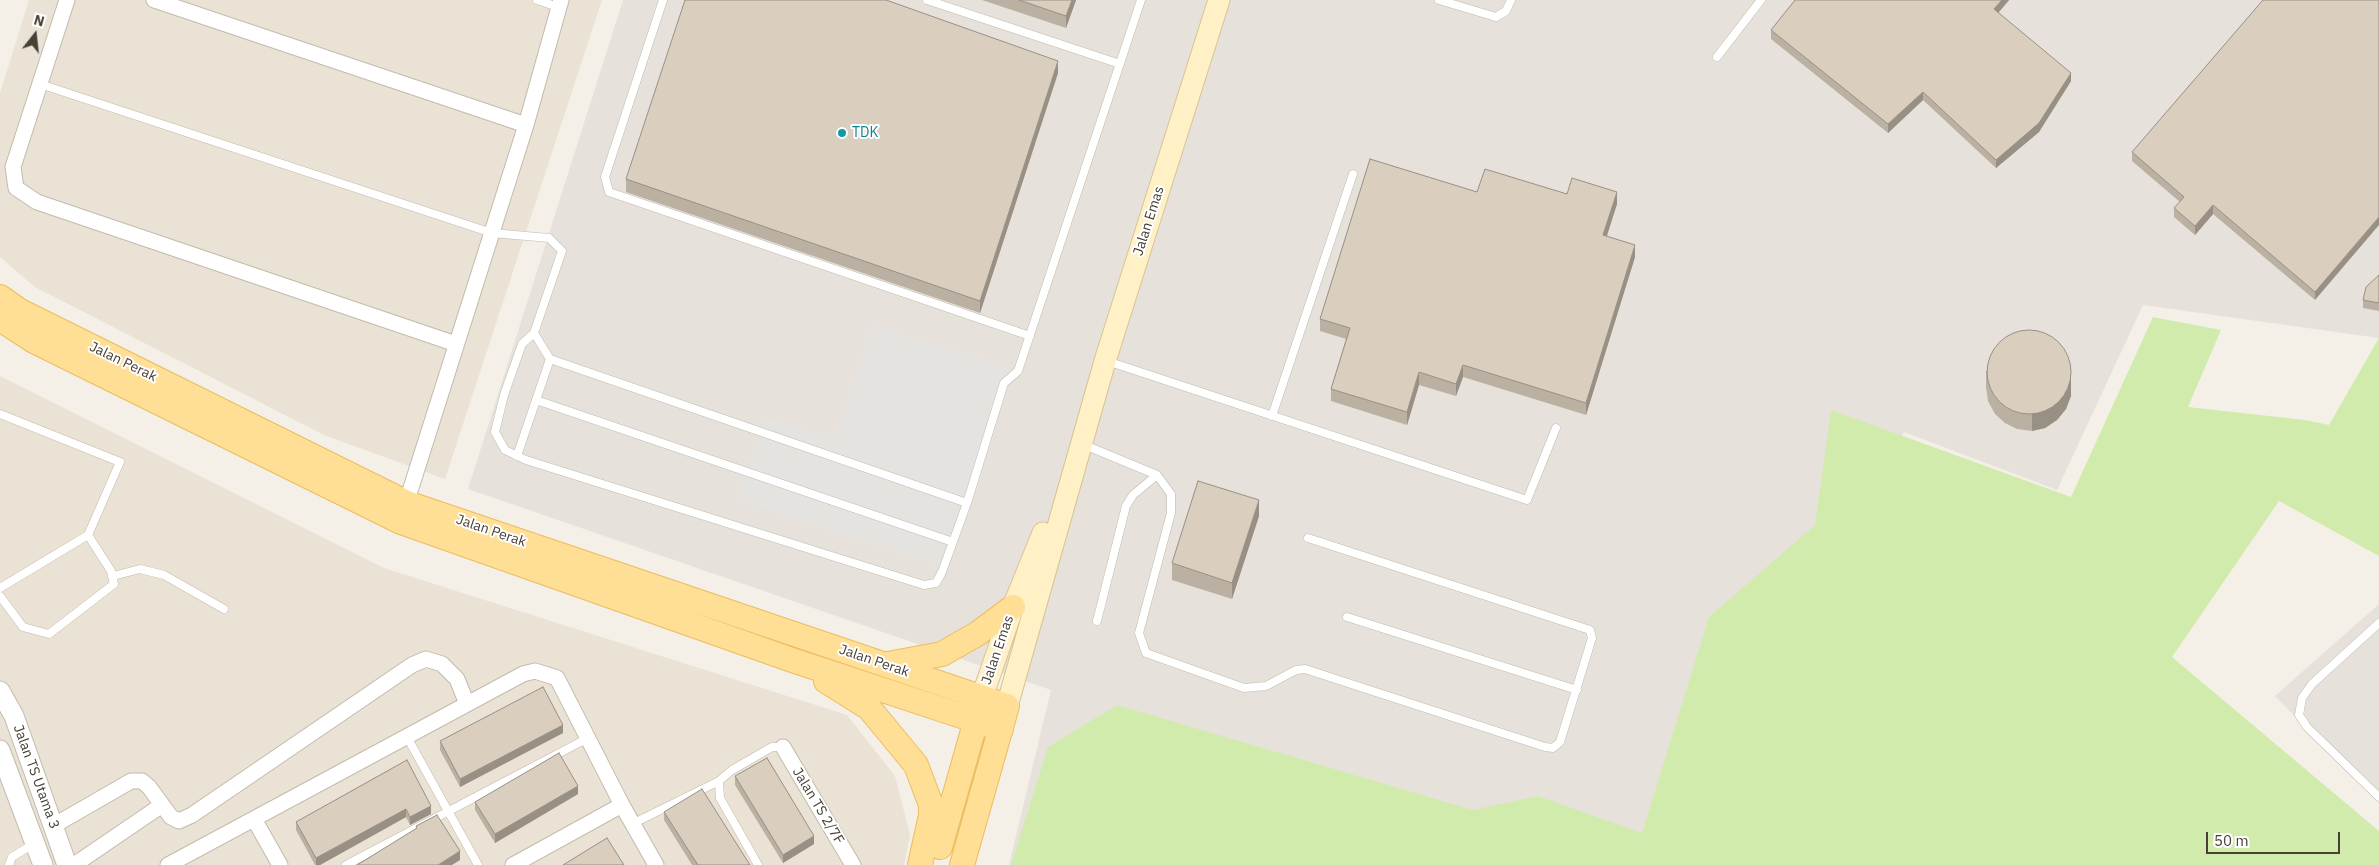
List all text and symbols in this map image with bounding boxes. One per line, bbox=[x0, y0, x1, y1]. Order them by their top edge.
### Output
north arrow bbox=[10, 10, 60, 60]
text: N bbox=[32, 11, 46, 31]
place label: TDK bbox=[852, 125, 878, 141]
marker: TDK bbox=[836, 127, 848, 139]
street label: Jalan Emas bbox=[1130, 184, 1168, 258]
street label: Jalan Perak bbox=[87, 338, 159, 386]
street label: Jalan Perak bbox=[454, 511, 528, 551]
street label: Jalan Emas bbox=[978, 613, 1018, 687]
street label: Jalan Perak bbox=[837, 641, 911, 681]
street label: Jalan TS Utama 3 bbox=[9, 723, 63, 831]
street label: Jalan TS 2/7F bbox=[789, 765, 847, 847]
scale bar bbox=[2209, 822, 2343, 854]
text: 50 m bbox=[2214, 831, 2249, 850]

